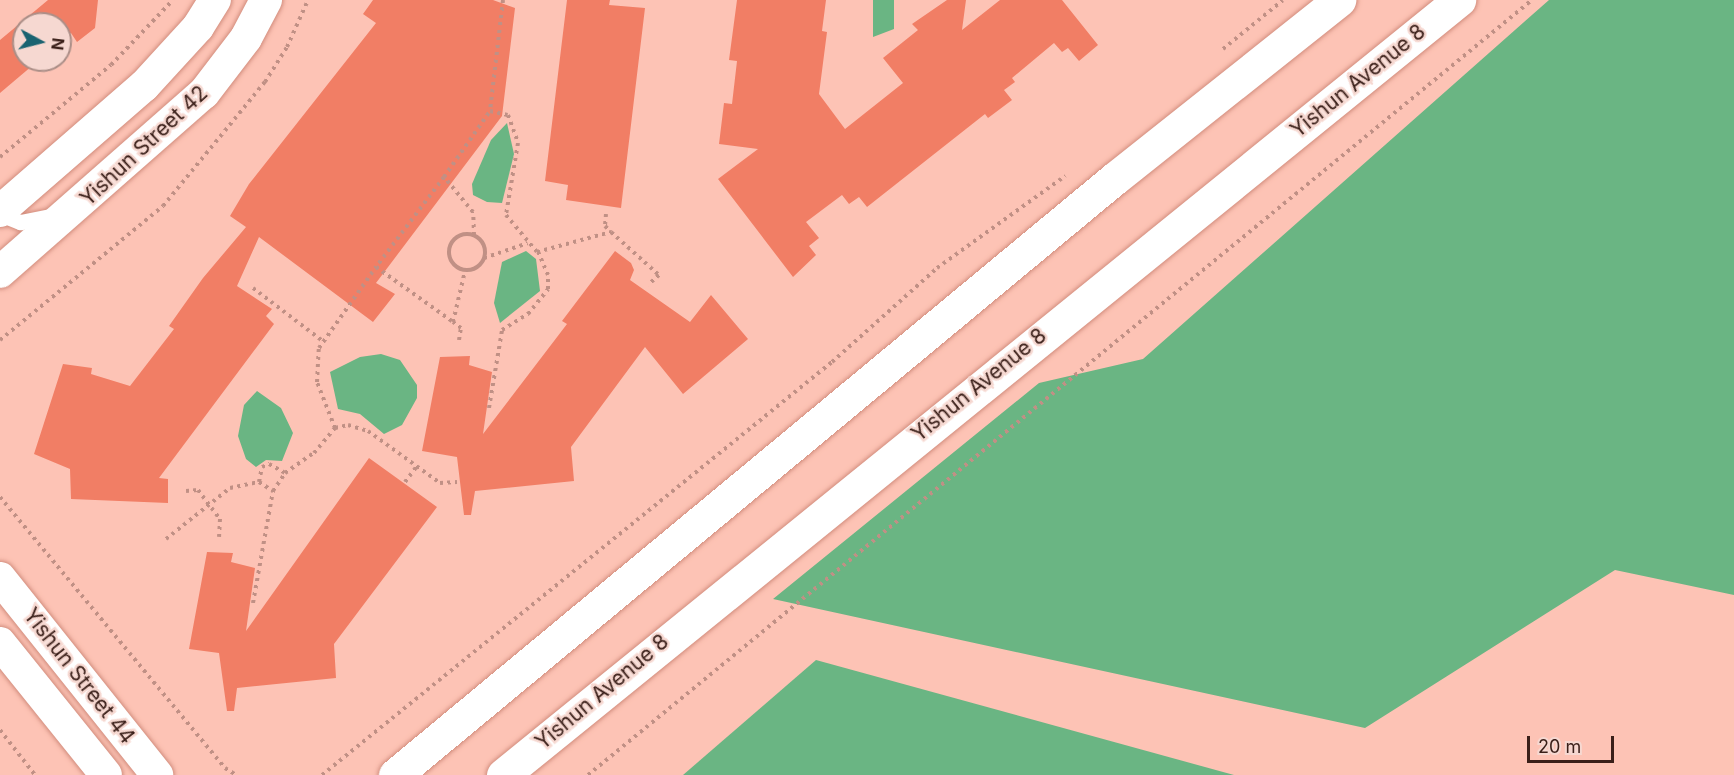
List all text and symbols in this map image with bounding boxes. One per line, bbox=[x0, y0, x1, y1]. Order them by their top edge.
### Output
north arrow bbox=[12, 12, 72, 72]
street label: Yishun Avenue 8 bbox=[1286, 19, 1430, 143]
text: N bbox=[47, 37, 69, 51]
street label: Yishun Street 42 bbox=[75, 81, 213, 211]
street label: Yishun Avenue 8 bbox=[907, 323, 1051, 447]
street label: Yishun Street 44 bbox=[18, 603, 140, 749]
street label: Yishun Avenue 8 bbox=[530, 629, 674, 755]
scale bar bbox=[1530, 724, 1617, 762]
text: 20 m bbox=[1538, 736, 1581, 757]

